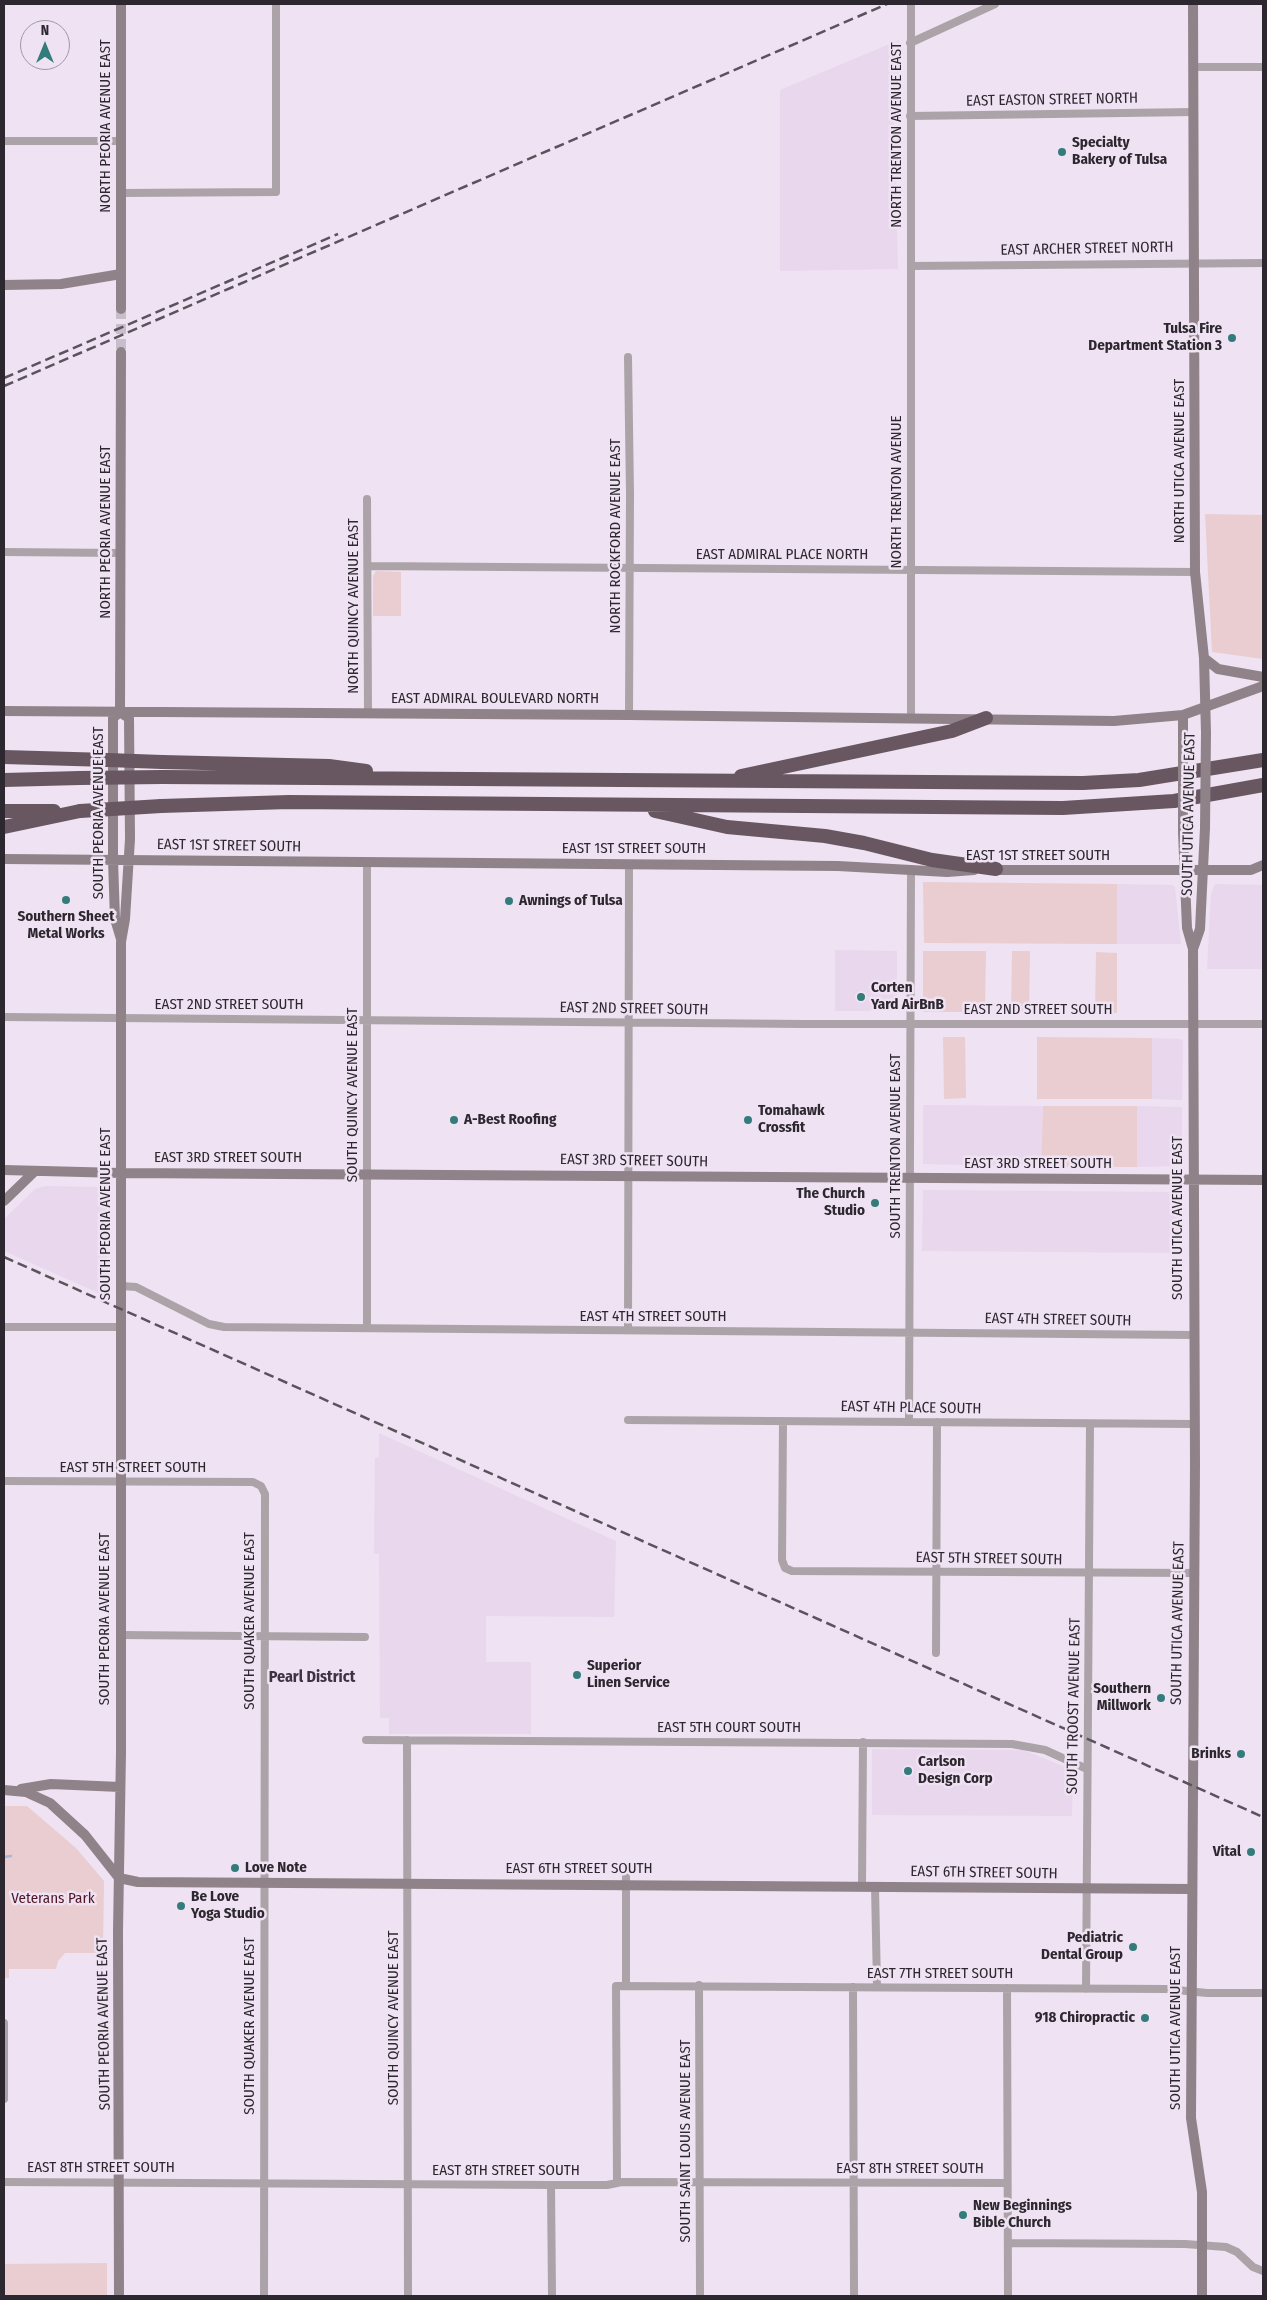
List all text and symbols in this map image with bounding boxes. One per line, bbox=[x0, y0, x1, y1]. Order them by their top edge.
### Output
north arrow bbox=[20, 20, 70, 70]
text: N bbox=[41, 22, 49, 39]
street label: NORTH PEORIA AVENUE EAST bbox=[97, 39, 115, 213]
street label: NORTH TRENTON AVENUE EAST bbox=[888, 42, 906, 228]
street label: EAST EASTON STREET NORTH bbox=[966, 89, 1138, 111]
place label: Specialty Bakery of Tulsa bbox=[1072, 134, 1167, 169]
marker: Specialty Bakery of Tulsa bbox=[1056, 146, 1068, 158]
street label: EAST ARCHER STREET NORTH bbox=[1000, 238, 1174, 260]
place label: Tulsa Fire Department Station 3 bbox=[1088, 320, 1222, 355]
marker: Tulsa Fire Department Station 3 bbox=[1226, 332, 1238, 344]
street label: NORTH UTICA AVENUE EAST bbox=[1171, 379, 1189, 543]
street label: NORTH TRENTON AVENUE bbox=[888, 416, 906, 568]
street label: NORTH ROCKFORD AVENUE EAST bbox=[607, 439, 625, 633]
street label: NORTH PEORIA AVENUE EAST bbox=[97, 445, 115, 619]
street label: NORTH QUINCY AVENUE EAST bbox=[345, 518, 363, 694]
street label: EAST ADMIRAL PLACE NORTH bbox=[696, 546, 868, 564]
street label: EAST ADMIRAL BOULEVARD NORTH bbox=[391, 690, 599, 708]
street label: SOUTH PEORIA AVENUE EAST bbox=[90, 727, 108, 899]
street label: SOUTH UTICA AVENUE EAST bbox=[1179, 732, 1199, 896]
street label: EAST 1ST STREET SOUTH bbox=[157, 836, 301, 856]
street label: EAST 1ST STREET SOUTH bbox=[562, 840, 706, 858]
street label: EAST 1ST STREET SOUTH bbox=[966, 847, 1110, 865]
place label: Awnings of Tulsa bbox=[519, 892, 623, 910]
marker: Southern Sheet Metal Works bbox=[60, 894, 72, 906]
marker: Awnings of Tulsa bbox=[503, 895, 515, 907]
place label: Southern Sheet Metal Works bbox=[18, 908, 114, 943]
place label: Corten Yard AirBnB bbox=[871, 979, 944, 1014]
marker: Corten Yard AirBnB bbox=[855, 991, 867, 1003]
street label: EAST 2ND STREET SOUTH bbox=[155, 996, 303, 1014]
street label: EAST 2ND STREET SOUTH bbox=[559, 999, 709, 1019]
street label: EAST 2ND STREET SOUTH bbox=[964, 1001, 1112, 1019]
street label: SOUTH QUINCY AVENUE EAST bbox=[344, 1008, 362, 1182]
street label: SOUTH TRENTON AVENUE EAST bbox=[887, 1054, 905, 1238]
place label: Tomahawk Crossfit bbox=[758, 1102, 825, 1137]
place label: A-Best Roofing bbox=[464, 1111, 556, 1129]
marker: A-Best Roofing bbox=[448, 1114, 460, 1126]
marker: Tomahawk Crossfit bbox=[742, 1114, 754, 1126]
street label: SOUTH PEORIA AVENUE EAST bbox=[97, 1128, 115, 1300]
street label: SOUTH UTICA AVENUE EAST bbox=[1169, 1136, 1187, 1300]
street label: EAST 3RD STREET SOUTH bbox=[154, 1149, 302, 1167]
street label: EAST 3RD STREET SOUTH bbox=[560, 1151, 708, 1171]
street label: EAST 3RD STREET SOUTH bbox=[964, 1155, 1112, 1173]
place label: The Church Studio bbox=[796, 1185, 865, 1220]
marker: The Church Studio bbox=[869, 1197, 881, 1209]
street label: EAST 4TH STREET SOUTH bbox=[579, 1308, 727, 1326]
street label: EAST 4TH STREET SOUTH bbox=[984, 1310, 1132, 1330]
street label: EAST 4TH PLACE SOUTH bbox=[841, 1398, 981, 1418]
street label: EAST 5TH STREET SOUTH bbox=[60, 1459, 206, 1477]
street label: SOUTH QUAKER AVENUE EAST bbox=[241, 1532, 259, 1710]
street label: SOUTH PEORIA AVENUE EAST bbox=[96, 1533, 114, 1705]
street label: SOUTH UTICA AVENUE EAST bbox=[1168, 1541, 1188, 1705]
street label: EAST 5TH STREET SOUTH bbox=[915, 1549, 1063, 1569]
street label: SOUTH TROOST AVENUE EAST bbox=[1063, 1618, 1085, 1794]
place label: Superior Linen Service bbox=[587, 1657, 670, 1692]
district label: Pearl District bbox=[269, 1668, 355, 1688]
marker: Superior Linen Service bbox=[571, 1669, 583, 1681]
place label: Southern Millwork bbox=[1093, 1680, 1151, 1715]
marker: Southern Millwork bbox=[1155, 1692, 1167, 1704]
street label: EAST 5TH COURT SOUTH bbox=[657, 1719, 801, 1737]
place label: Brinks bbox=[1191, 1745, 1231, 1763]
marker: Brinks bbox=[1235, 1748, 1247, 1760]
place label: Carlson Design Corp bbox=[918, 1753, 993, 1788]
marker: Carlson Design Corp bbox=[902, 1765, 914, 1777]
place label: Vital bbox=[1213, 1843, 1241, 1861]
marker: Vital bbox=[1245, 1846, 1257, 1858]
place label: Love Note bbox=[245, 1859, 307, 1877]
street label: EAST 6TH STREET SOUTH bbox=[505, 1860, 653, 1878]
marker: Love Note bbox=[229, 1862, 241, 1874]
street label: EAST 6TH STREET SOUTH bbox=[910, 1863, 1058, 1883]
place label: Be Love Yoga Studio bbox=[191, 1888, 265, 1923]
park label: Veterans Park bbox=[11, 1890, 95, 1908]
marker: Be Love Yoga Studio bbox=[175, 1900, 187, 1912]
place label: Pediatric Dental Group bbox=[1041, 1929, 1123, 1964]
street label: SOUTH QUINCY AVENUE EAST bbox=[385, 1931, 403, 2105]
street label: SOUTH QUAKER AVENUE EAST bbox=[241, 1937, 259, 2115]
street label: SOUTH PEORIA AVENUE EAST bbox=[93, 1938, 115, 2110]
marker: Pediatric Dental Group bbox=[1127, 1941, 1139, 1953]
street label: SOUTH UTICA AVENUE EAST bbox=[1167, 1946, 1185, 2110]
street label: EAST 7TH STREET SOUTH bbox=[867, 1965, 1013, 1983]
place label: 918 Chiropractic bbox=[1035, 2009, 1135, 2027]
marker: 918 Chiropractic bbox=[1139, 2012, 1151, 2024]
street label: SOUTH SAINT LOUIS AVENUE EAST bbox=[677, 2040, 695, 2242]
street label: EAST 8TH STREET SOUTH bbox=[27, 2159, 175, 2177]
street label: EAST 8TH STREET SOUTH bbox=[836, 2160, 984, 2178]
street label: EAST 8TH STREET SOUTH bbox=[432, 2162, 580, 2180]
place label: New Beginnings Bible Church bbox=[973, 2197, 1072, 2232]
marker: New Beginnings Bible Church bbox=[957, 2209, 969, 2221]

